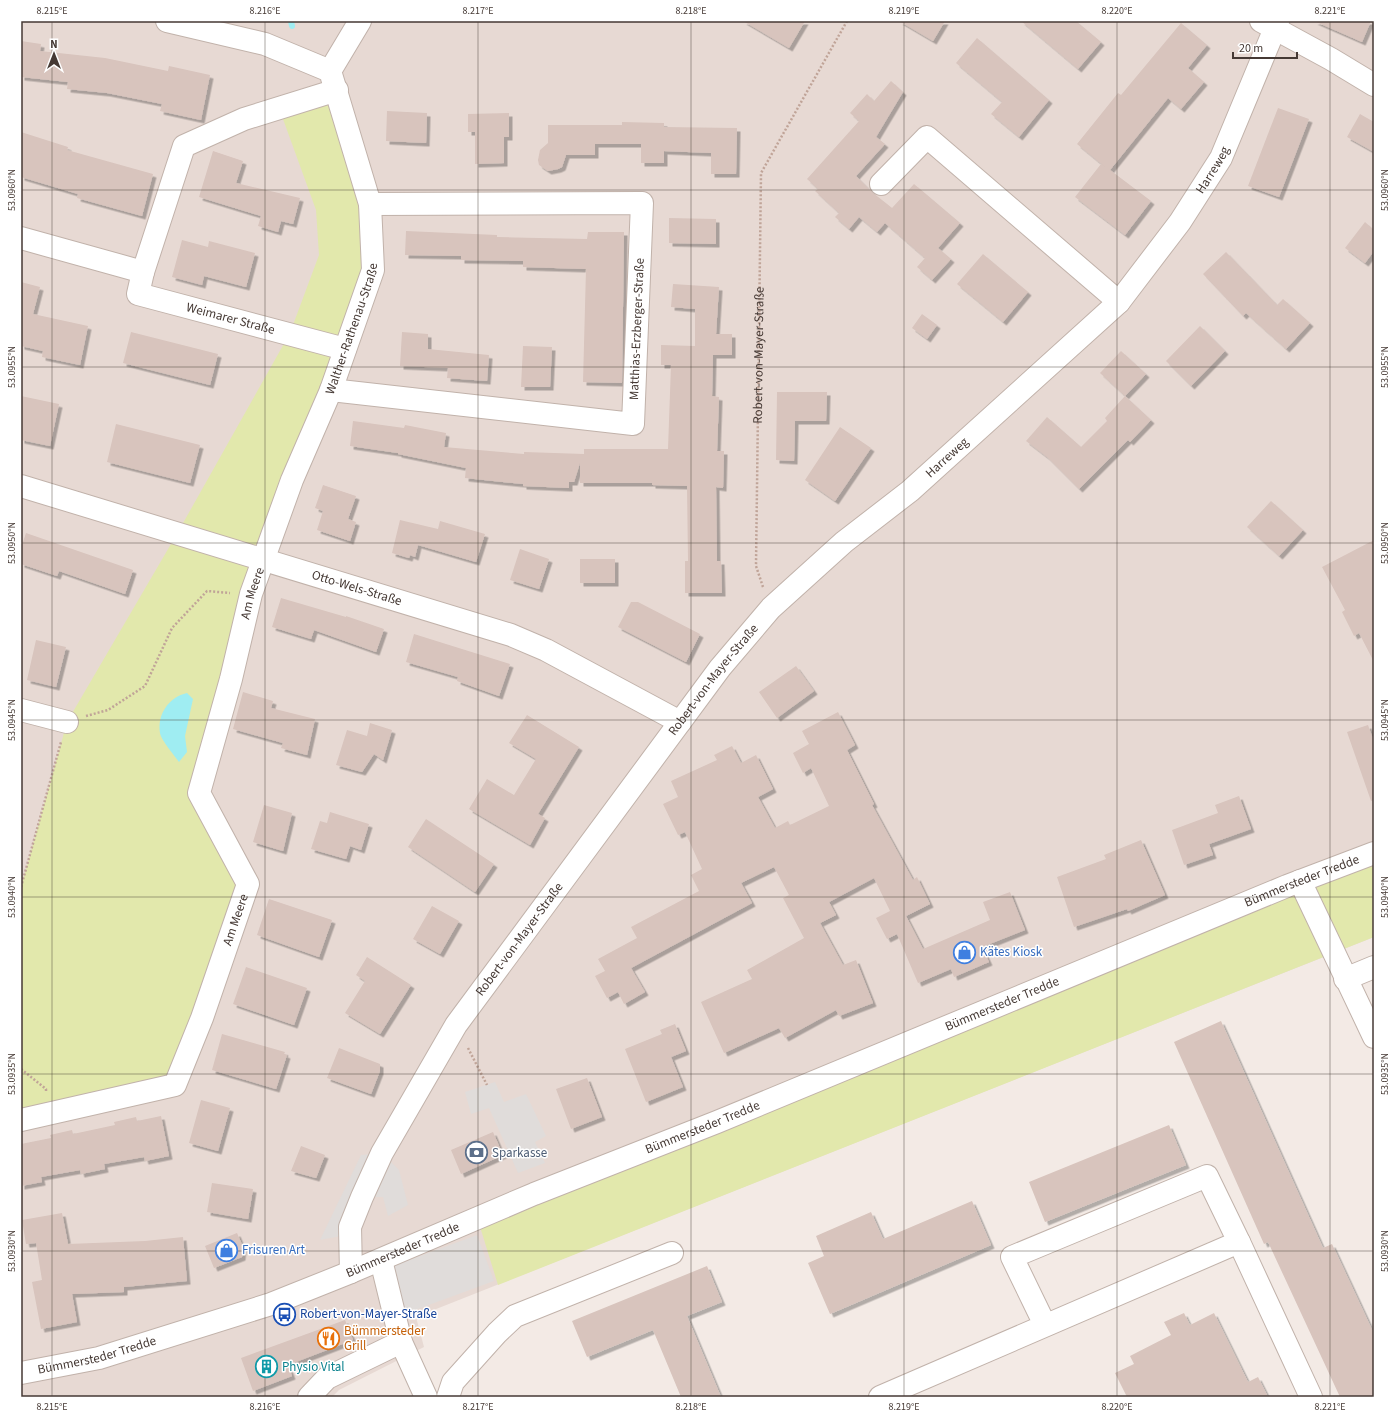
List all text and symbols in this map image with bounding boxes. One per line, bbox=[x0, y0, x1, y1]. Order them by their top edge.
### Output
text: 8.215°E bbox=[37, 4, 67, 18]
text: 8.216°E bbox=[250, 4, 280, 18]
text: 8.217°E bbox=[463, 4, 493, 18]
text: 8.218°E bbox=[676, 4, 706, 18]
text: 8.219°E bbox=[889, 4, 919, 18]
text: 8.220°E bbox=[1102, 4, 1132, 18]
text: 8.221°E bbox=[1315, 4, 1345, 18]
north arrow bbox=[34, 34, 74, 74]
scale bar bbox=[1233, 34, 1297, 60]
text: N bbox=[50, 37, 58, 52]
text: 20 m bbox=[1239, 40, 1263, 57]
street label: Harreweg bbox=[1191, 143, 1234, 197]
text: 53.0960°N bbox=[5, 169, 19, 211]
text: 53.0960°N bbox=[1378, 169, 1392, 211]
street label: Matthias-Erzberger-Straße bbox=[625, 257, 649, 400]
street label: Walther-Rathenau-Straße bbox=[321, 263, 382, 397]
street label: Robert-von-Mayer-Straße bbox=[749, 286, 769, 424]
street label: Weimarer Straße bbox=[184, 298, 277, 339]
text: 53.0955°N bbox=[5, 346, 19, 388]
text: 53.0955°N bbox=[1378, 346, 1392, 388]
street label: Harreweg bbox=[921, 433, 973, 482]
text: 53.0950°N bbox=[5, 522, 19, 564]
text: 53.0950°N bbox=[1378, 522, 1392, 564]
street label: Am Meere bbox=[236, 565, 269, 621]
street label: Otto-Wels-Straße bbox=[310, 566, 404, 610]
street label: Robert-von-Mayer-Straße bbox=[664, 620, 762, 739]
text: 53.0945°N bbox=[5, 699, 19, 741]
text: 53.0945°N bbox=[1378, 699, 1392, 741]
street label: Bümmersteder Tredde bbox=[1242, 850, 1362, 912]
text: 53.0940°N bbox=[5, 876, 19, 918]
text: 53.0940°N bbox=[1378, 876, 1392, 918]
street label: Robert-von-Mayer-Straße bbox=[471, 879, 567, 1000]
street label: Am Meere bbox=[218, 891, 253, 948]
shop icon: Kätes Kiosk bbox=[951, 939, 977, 965]
place label: Kätes Kiosk bbox=[980, 943, 1043, 961]
street label: Bümmersteder Tredde bbox=[942, 972, 1062, 1036]
text: 53.0935°N bbox=[5, 1053, 19, 1095]
text: 53.0935°N bbox=[1378, 1053, 1392, 1095]
street label: Bümmersteder Tredde bbox=[643, 1096, 763, 1158]
bank icon: Sparkasse bbox=[464, 1140, 490, 1166]
place label: Sparkasse bbox=[492, 1144, 547, 1162]
street label: Bümmersteder Tredde bbox=[343, 1218, 462, 1282]
text: 53.0930°N bbox=[5, 1230, 19, 1272]
text: 53.0930°N bbox=[1378, 1230, 1392, 1272]
shop icon: Frisuren Art bbox=[213, 1237, 239, 1263]
place label: Frisuren Art bbox=[242, 1241, 306, 1259]
bus stop icon: Robert-von-Mayer-Straße bbox=[271, 1301, 297, 1327]
place label: Robert-von-Mayer-Straße bbox=[300, 1305, 437, 1323]
place label: Bümmersteder Grill bbox=[344, 1322, 426, 1355]
restaurant icon: Bümmersteder Grill bbox=[316, 1325, 342, 1351]
street label: Bümmersteder Tredde bbox=[36, 1332, 159, 1379]
building icon: Physio Vital bbox=[253, 1354, 279, 1380]
place label: Physio Vital bbox=[282, 1358, 345, 1376]
text: 8.215°E bbox=[37, 1400, 67, 1414]
text: 8.216°E bbox=[250, 1400, 280, 1414]
text: 8.217°E bbox=[463, 1400, 493, 1414]
text: 8.218°E bbox=[676, 1400, 706, 1414]
text: 8.219°E bbox=[889, 1400, 919, 1414]
text: 8.220°E bbox=[1102, 1400, 1132, 1414]
text: 8.221°E bbox=[1315, 1400, 1345, 1414]

